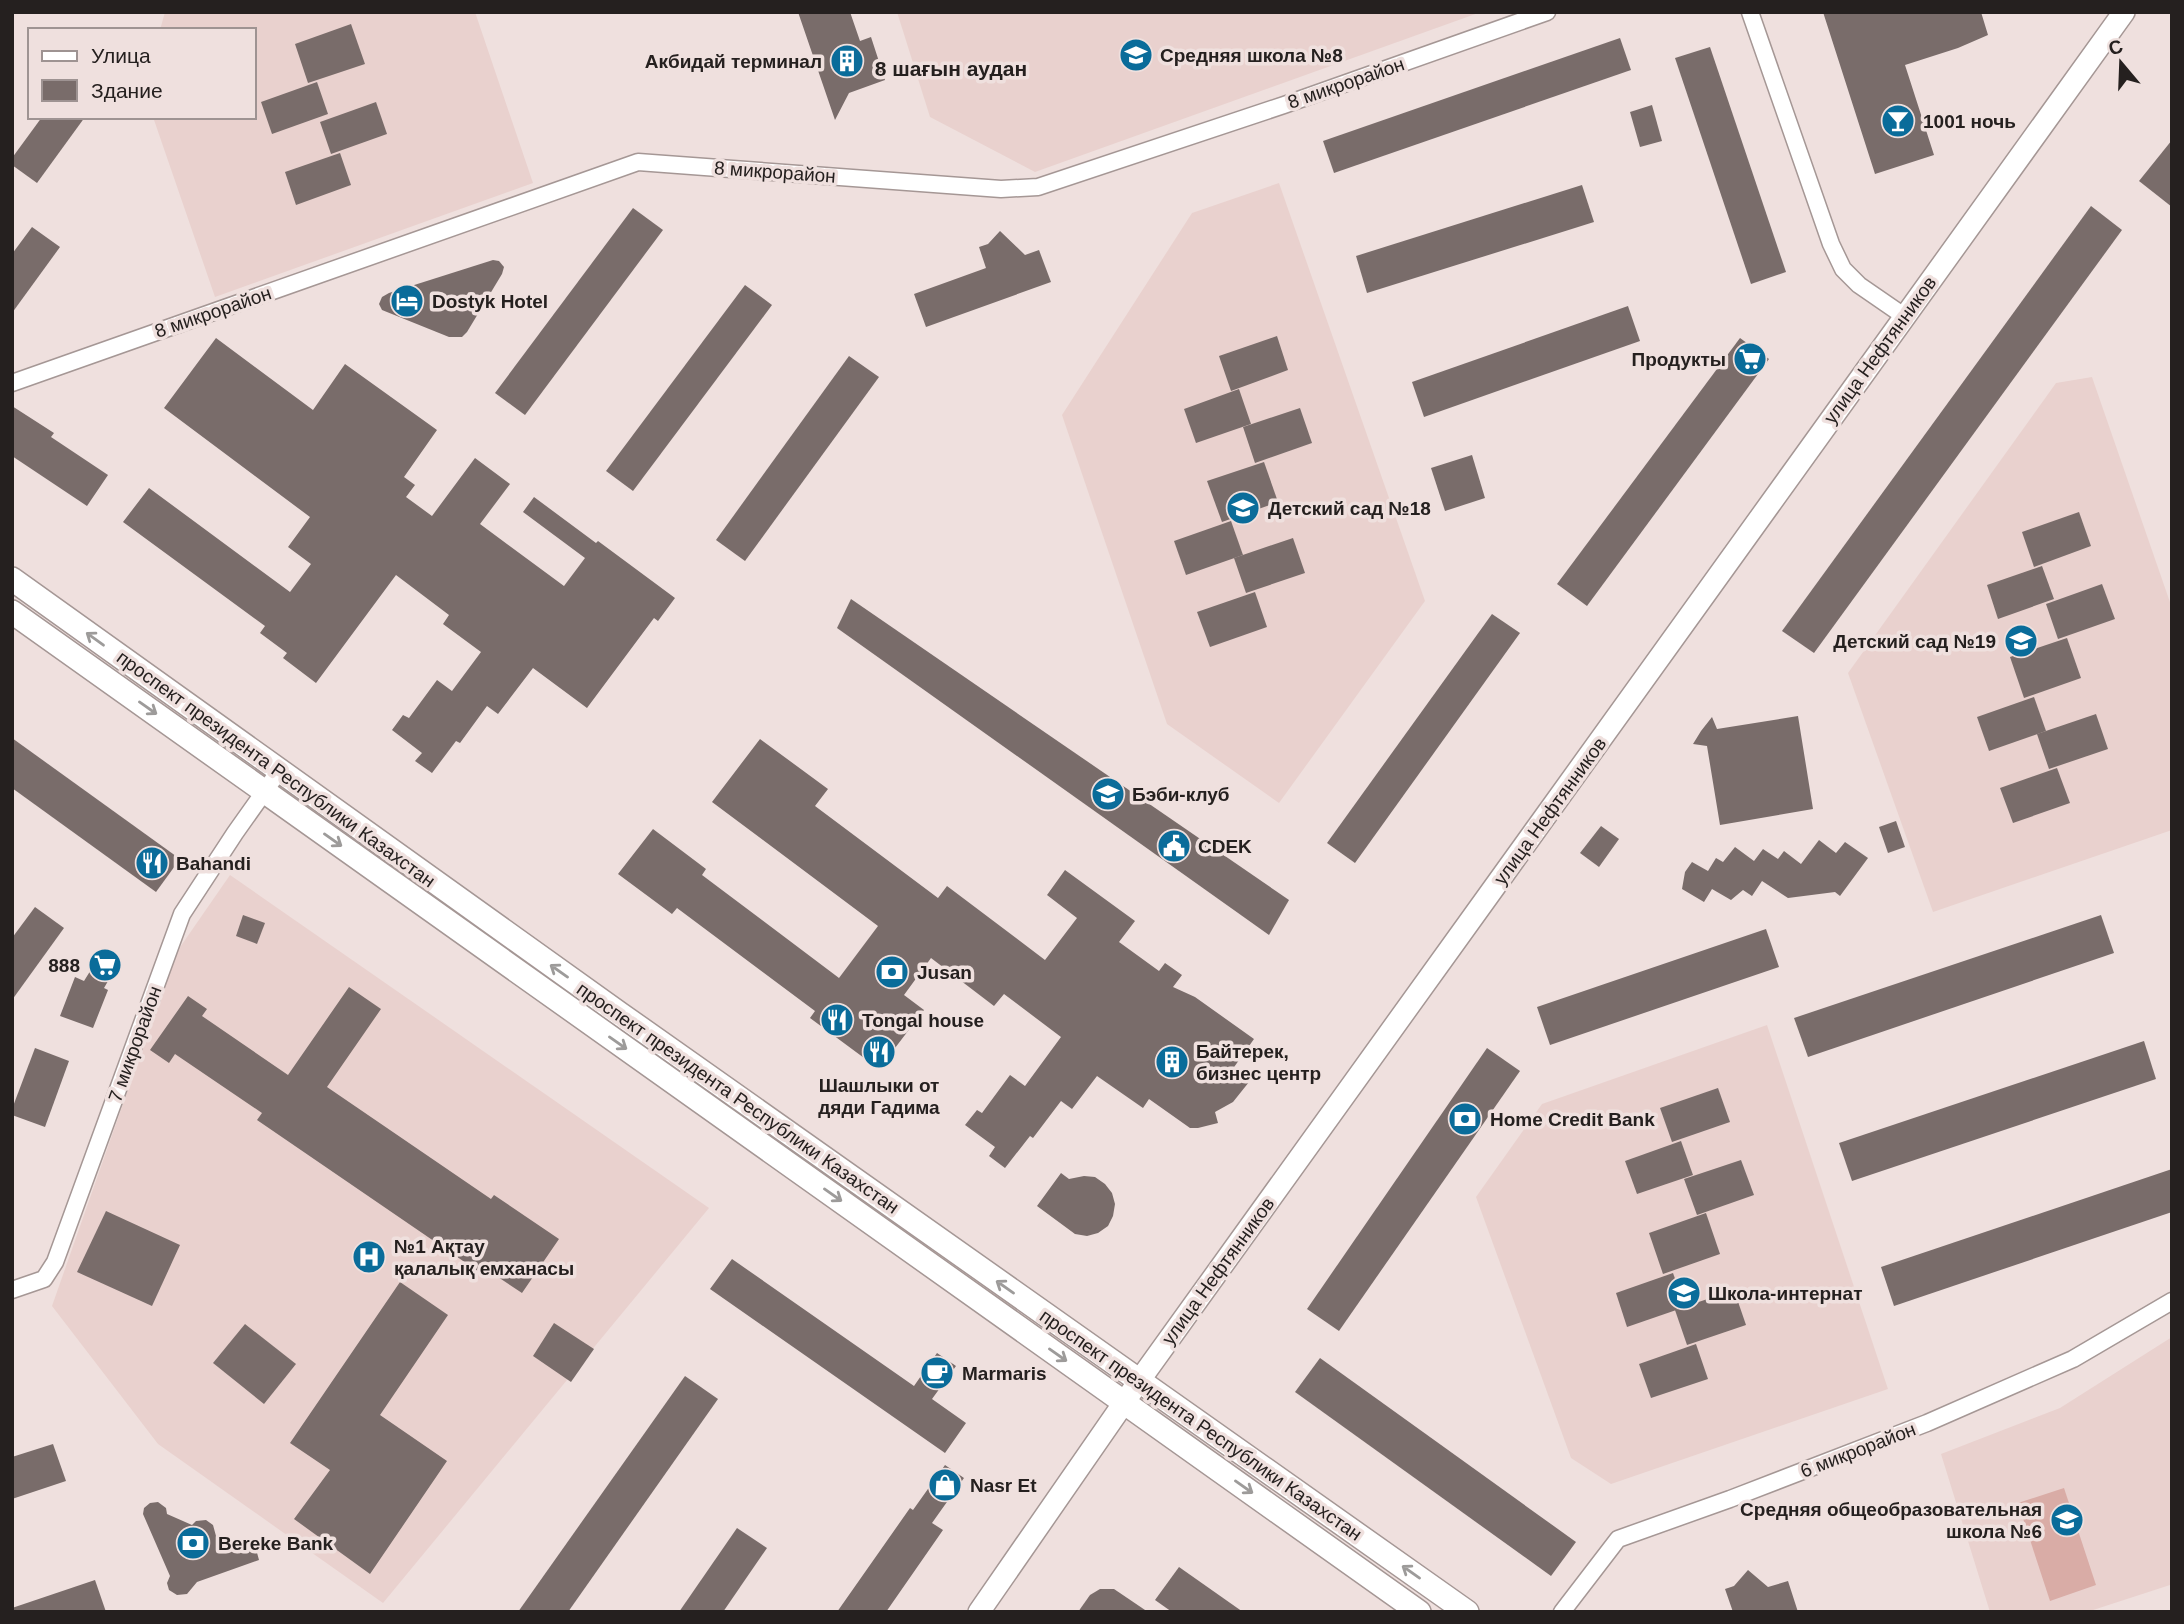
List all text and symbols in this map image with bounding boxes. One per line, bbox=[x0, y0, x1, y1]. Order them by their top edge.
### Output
legend bbox=[28, 28, 256, 119]
north arrow bbox=[2086, 28, 2156, 98]
text: С bbox=[2106, 35, 2126, 60]
school or university icon: Средняя школа №8 bbox=[1117, 36, 1155, 74]
building icon: Акбидай терминал bbox=[828, 42, 866, 80]
text: Улица bbox=[91, 44, 151, 67]
place label: Средняя школа №8 bbox=[1160, 45, 1343, 66]
place label: Акбидай терминал bbox=[645, 51, 822, 72]
street label: 8 микрорайон bbox=[1285, 53, 1407, 113]
district label: 8 шағын аудан bbox=[875, 57, 1027, 80]
text: Здание bbox=[91, 79, 163, 102]
bar icon: 1001 ночь bbox=[1879, 102, 1917, 140]
place label: 1001 ночь bbox=[1923, 111, 2016, 132]
street label: 8 микрорайон bbox=[714, 157, 836, 187]
street label: улица Нефтянников bbox=[1820, 272, 1940, 428]
street label: 8 микрорайон bbox=[152, 282, 274, 342]
hotel icon: Dostyk Hotel bbox=[388, 282, 426, 320]
place label: Dostyk Hotel bbox=[432, 291, 548, 312]
supermarket icon: Продукты bbox=[1731, 340, 1769, 378]
place label: Продукты bbox=[1631, 349, 1726, 370]
school or university icon: Детский сад №18 bbox=[1224, 489, 1262, 527]
place label: Детский сад №18 bbox=[1268, 498, 1431, 519]
school or university icon: Детский сад №19 bbox=[2002, 622, 2040, 660]
place label: Детский сад №19 bbox=[1833, 631, 1996, 652]
one-way arrow bbox=[86, 632, 105, 647]
street label: проспект президента Республики Казахстан bbox=[113, 646, 439, 892]
one-way arrow bbox=[138, 701, 157, 715]
street label: улица Нефтянников bbox=[1490, 733, 1610, 889]
school or university icon: Бэби-клуб bbox=[1089, 775, 1127, 813]
place label: Бэби-клуб bbox=[1132, 784, 1230, 805]
public building icon: CDEK bbox=[1155, 827, 1193, 865]
one-way arrow bbox=[323, 833, 342, 847]
place label: CDEK bbox=[1198, 836, 1252, 857]
restaurant icon: Bahandi bbox=[133, 844, 171, 882]
place label: Bahandi bbox=[176, 853, 251, 874]
supermarket icon: 888 bbox=[86, 946, 124, 984]
bank icon: Jusan bbox=[873, 953, 911, 991]
place label: 888 bbox=[48, 955, 80, 976]
place label: Jusan bbox=[917, 962, 972, 983]
one-way arrow bbox=[550, 964, 569, 978]
street label: проспект президента Республики Казахстан bbox=[573, 978, 903, 1218]
street label: 7 микрорайон bbox=[104, 983, 166, 1105]
restaurant icon: Tongal house bbox=[818, 1001, 856, 1039]
place label: Tongal house bbox=[862, 1010, 984, 1031]
restaurant icon: Шашлыки от дяди Гадима bbox=[860, 1033, 898, 1071]
one-way arrow bbox=[608, 1036, 627, 1050]
place label: Байтерек, бизнес центр bbox=[1196, 1041, 1321, 1084]
building icon: Байтерек, бизнес центр bbox=[1153, 1043, 1191, 1081]
place label: Шашлыки от дяди Гадима bbox=[818, 1075, 940, 1118]
bank icon: Home Credit Bank bbox=[1446, 1100, 1484, 1138]
place label: Home Credit Bank bbox=[1490, 1109, 1655, 1130]
one-way arrow bbox=[823, 1188, 842, 1202]
street label: улица Нефтянников bbox=[1158, 1193, 1278, 1349]
place label: №1 Ақтау қалалық емханасы bbox=[394, 1236, 574, 1279]
hospital icon: №1 Ақтау қалалық емханасы bbox=[350, 1238, 388, 1276]
school or university icon: Школа-интернат bbox=[1665, 1274, 1703, 1312]
one-way arrow bbox=[996, 1279, 1015, 1294]
place label: Школа-интернат bbox=[1708, 1283, 1862, 1304]
street label: проспект президента Республики Казахстан bbox=[1036, 1305, 1366, 1545]
one-way arrow bbox=[1048, 1348, 1067, 1362]
cafe icon: Marmaris bbox=[918, 1354, 956, 1392]
place label: Marmaris bbox=[962, 1363, 1047, 1384]
street label: 6 микрорайон bbox=[1797, 1418, 1919, 1482]
shop icon: Nasr Et bbox=[926, 1466, 964, 1504]
place label: Nasr Et bbox=[970, 1475, 1037, 1496]
one-way arrow bbox=[1234, 1480, 1253, 1494]
place label: Средняя общеобразовательная школа №6 bbox=[1740, 1499, 2042, 1542]
school or university icon: Средняя общеобразовательная школа №6 bbox=[2048, 1501, 2086, 1539]
bank icon: Bereke Bank bbox=[174, 1524, 212, 1562]
place label: Bereke Bank bbox=[218, 1533, 334, 1554]
one-way arrow bbox=[1402, 1565, 1422, 1579]

